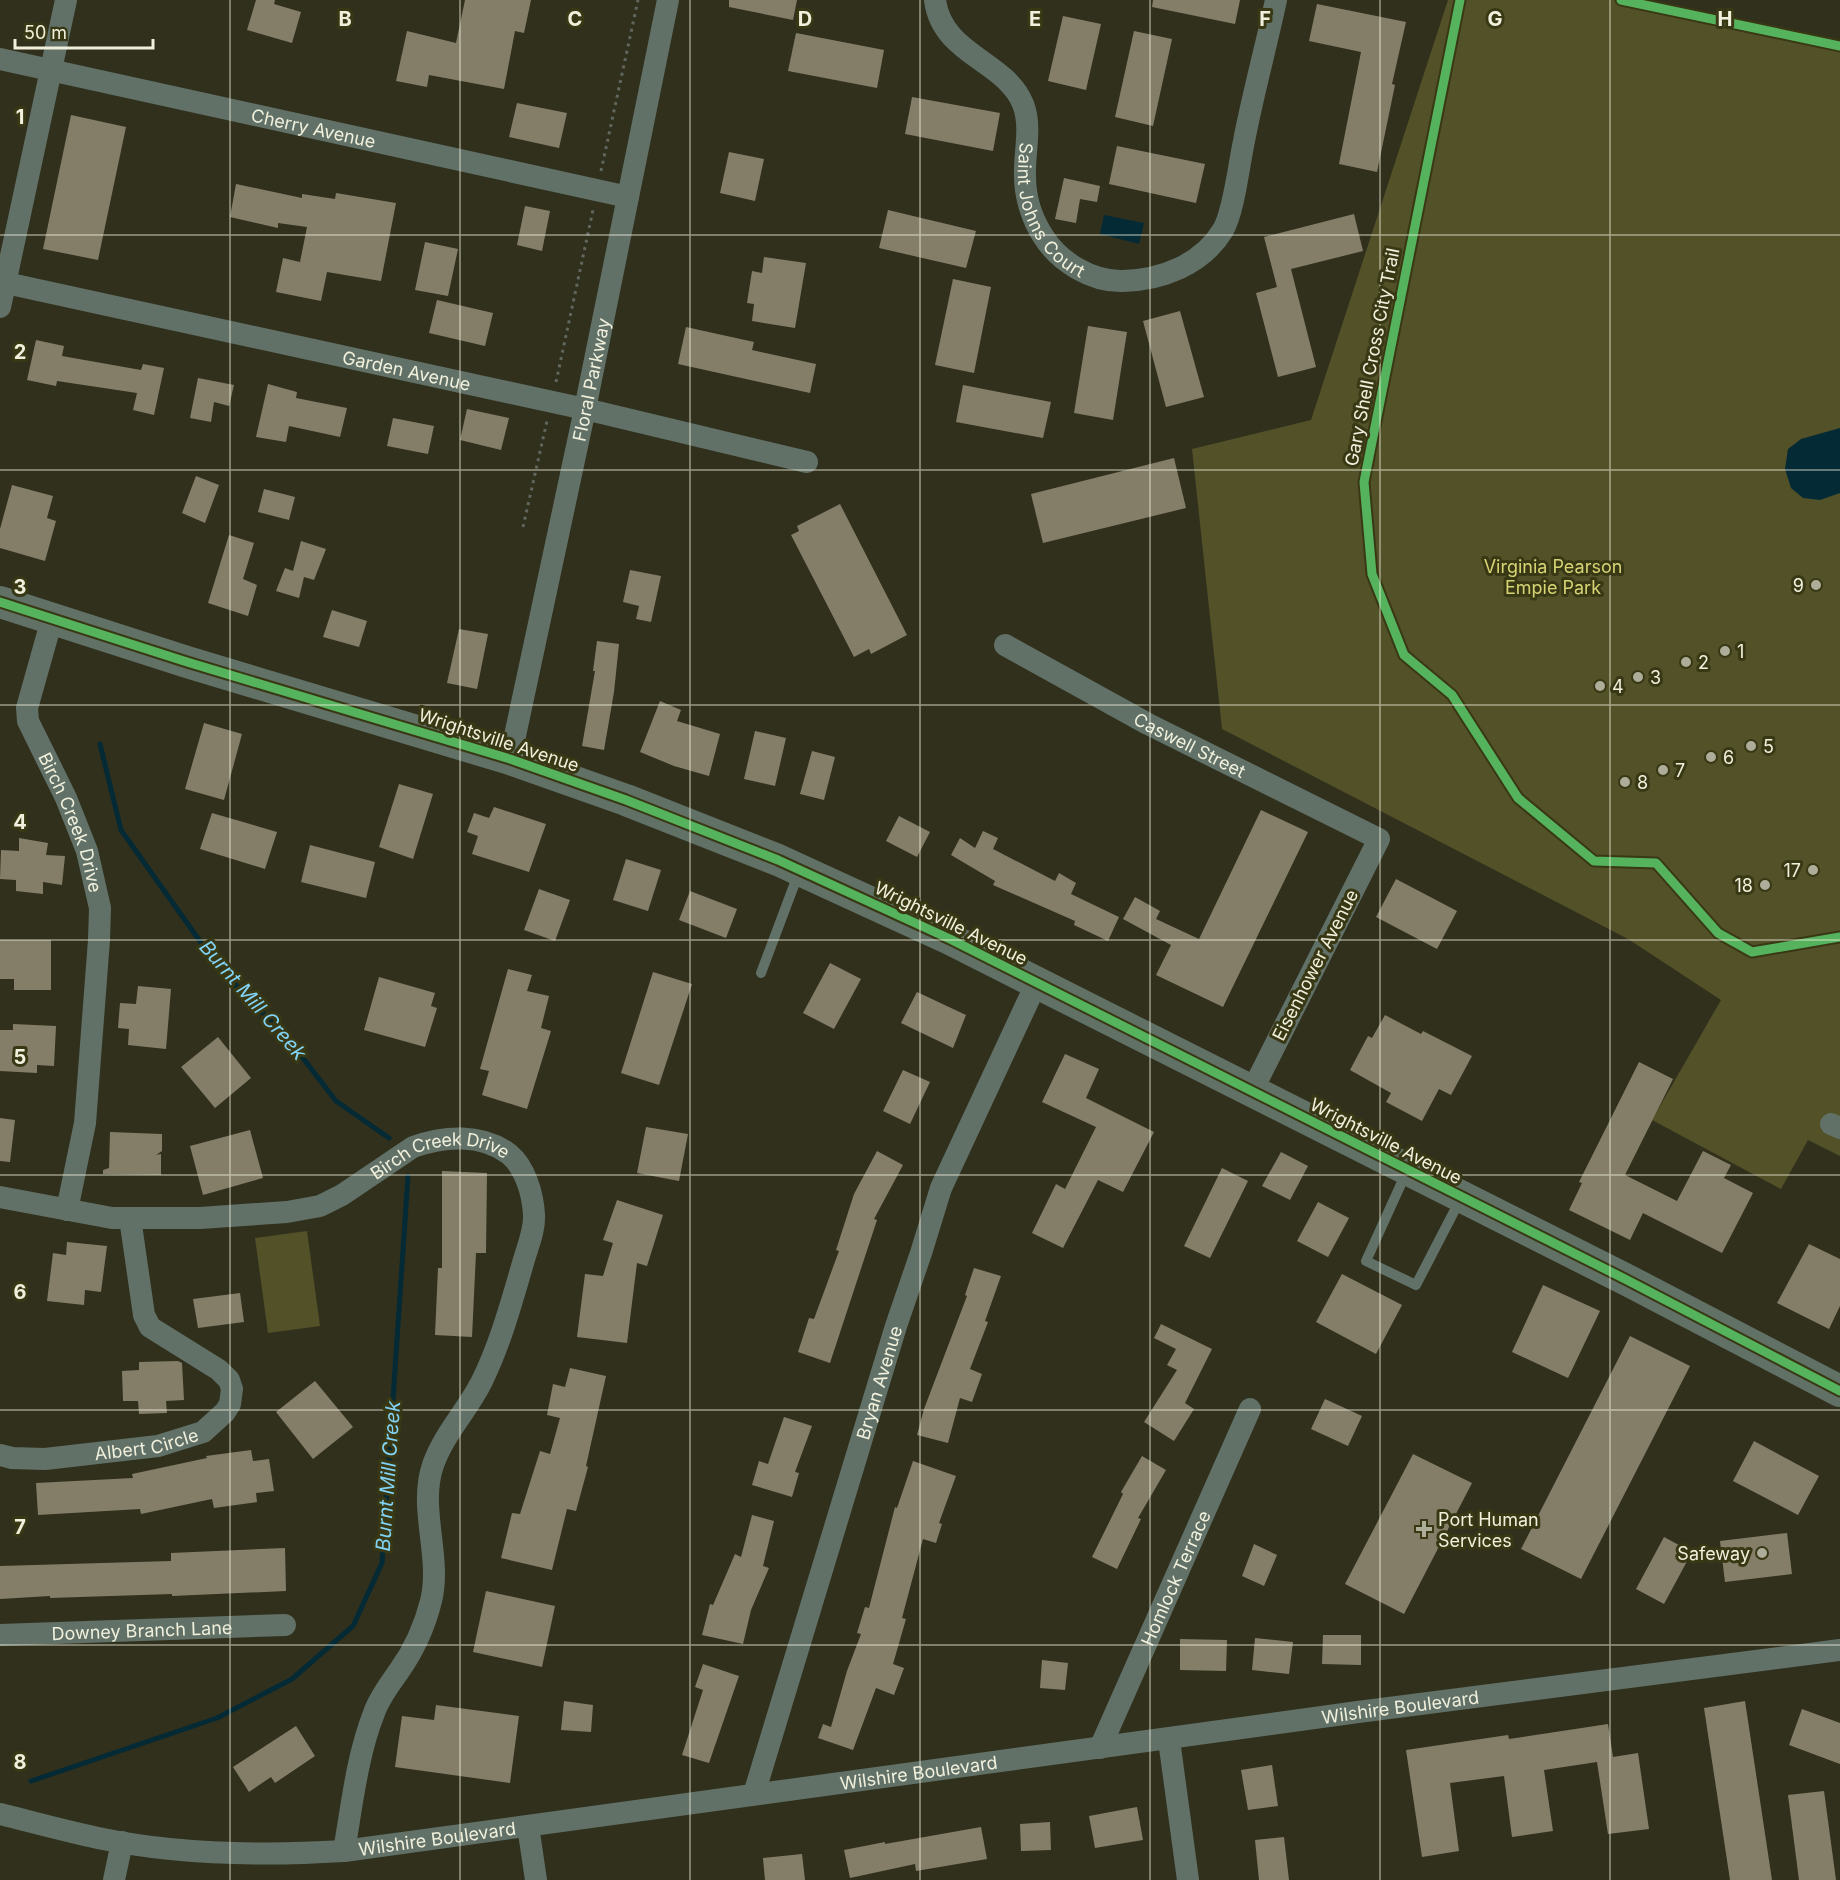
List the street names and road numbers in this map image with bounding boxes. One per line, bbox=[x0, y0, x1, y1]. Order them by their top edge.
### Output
street label: Cherry Avenue bbox=[249, 104, 378, 152]
street label: Saint Johns Court bbox=[1014, 142, 1089, 281]
street label: Gary Shell Cross City Trail bbox=[1341, 246, 1403, 468]
street label: Floral Parkway bbox=[568, 316, 614, 443]
street label: Garden Avenue bbox=[341, 346, 473, 394]
street label: Wrightsville Avenue bbox=[416, 704, 582, 776]
street label: Caswell Street bbox=[1130, 708, 1249, 781]
street label: Birch Creek Drive bbox=[35, 749, 107, 894]
street label: Wrightsville Avenue bbox=[871, 877, 1031, 969]
street label: Eisenhower Avenue bbox=[1268, 886, 1362, 1044]
street label: Wrightsville Avenue bbox=[1307, 1094, 1465, 1188]
street label: Birch Creek Drive bbox=[366, 1128, 514, 1183]
street label: Bryan Avenue bbox=[852, 1323, 906, 1442]
street label: Albert Circle bbox=[93, 1424, 201, 1464]
street label: Homlock Terrace bbox=[1136, 1507, 1214, 1649]
street label: Downey Branch Lane bbox=[51, 1616, 233, 1644]
street label: Wilshire Boulevard bbox=[1320, 1686, 1480, 1727]
street label: Wilshire Boulevard bbox=[839, 1751, 999, 1793]
street label: Wilshire Boulevard bbox=[357, 1817, 517, 1859]

